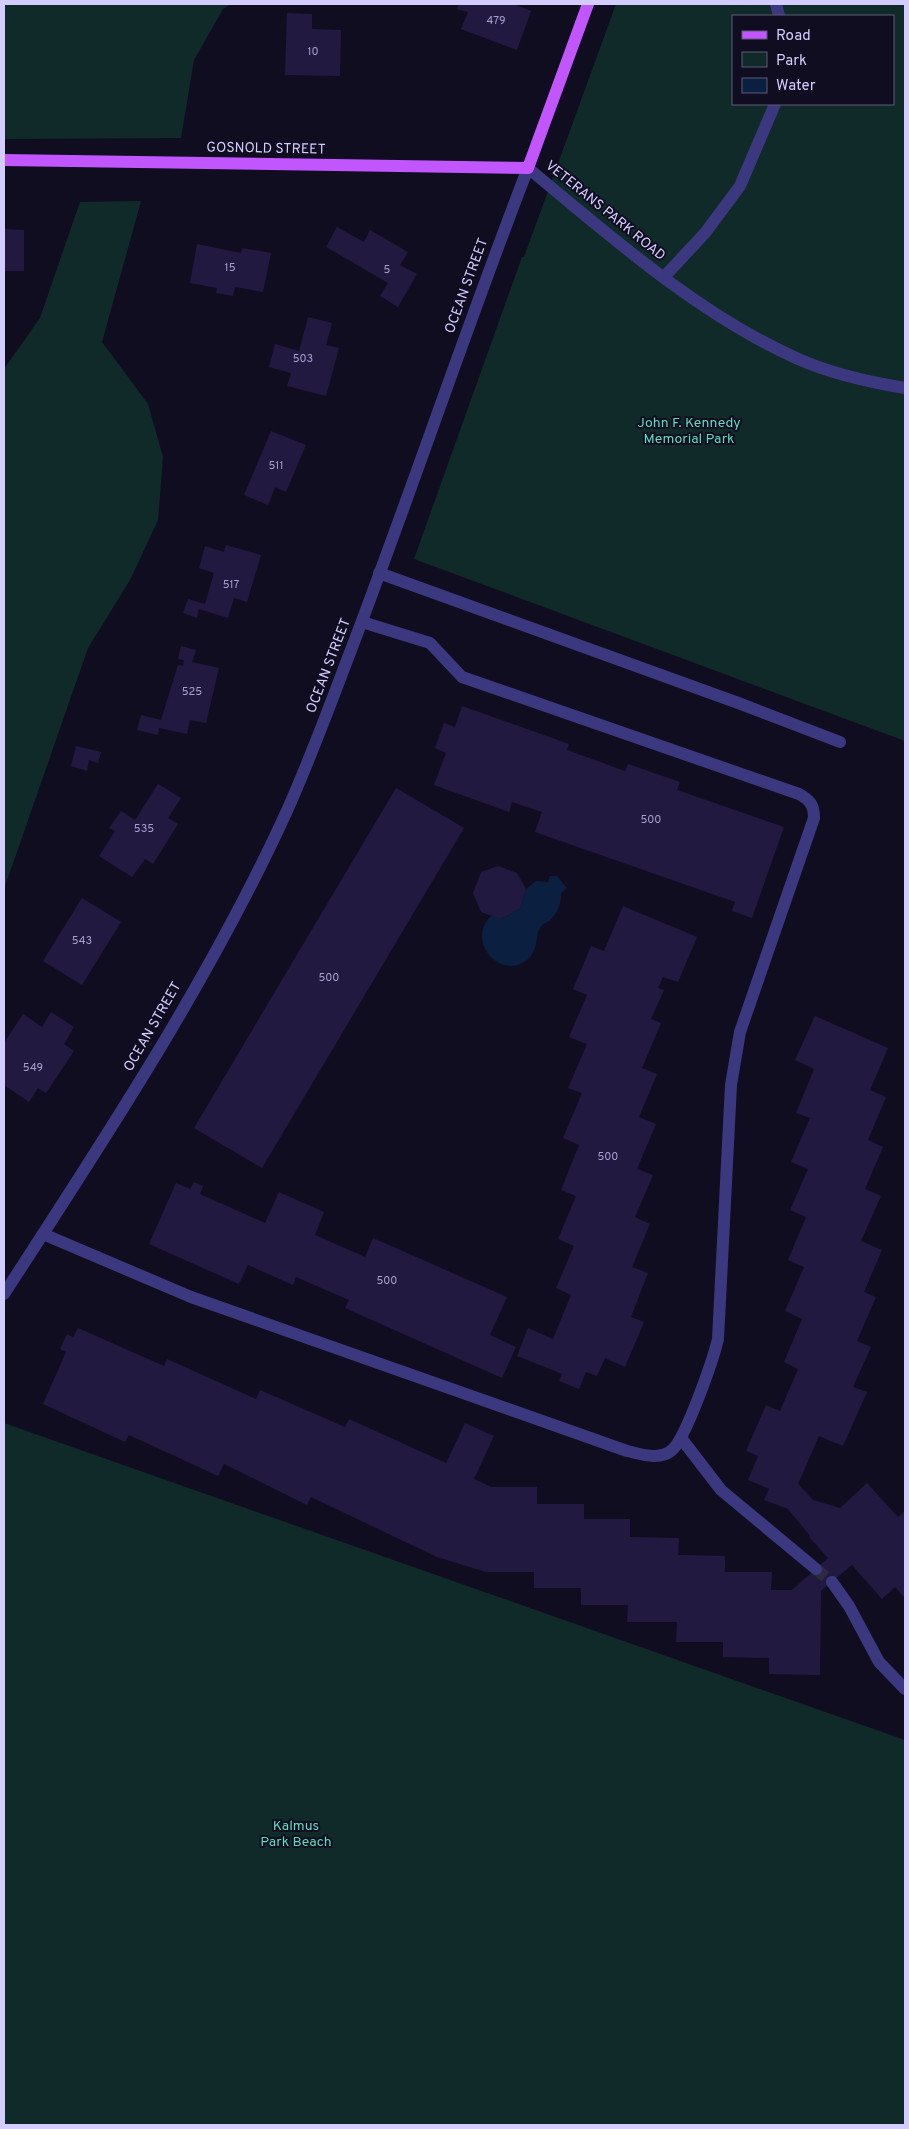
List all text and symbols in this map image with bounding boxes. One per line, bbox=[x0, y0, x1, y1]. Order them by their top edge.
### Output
house number: 479 bbox=[486, 14, 506, 28]
legend bbox=[732, 15, 894, 105]
text: Road bbox=[776, 27, 811, 46]
house number: 10 bbox=[307, 45, 319, 59]
text: Park bbox=[776, 52, 807, 71]
text: Water bbox=[776, 77, 816, 96]
street label: GOSNOLD STREET bbox=[206, 139, 326, 159]
street label: VETERANS PARK ROAD bbox=[542, 157, 668, 265]
street label: OCEAN STREET bbox=[442, 236, 492, 336]
house number: 15 bbox=[225, 261, 236, 275]
house number: 5 bbox=[384, 263, 391, 277]
house number: 503 bbox=[293, 352, 313, 366]
park label: John F. Kennedy Memorial Park bbox=[637, 415, 741, 448]
house number: 511 bbox=[268, 459, 284, 473]
house number: 517 bbox=[223, 578, 240, 592]
street label: OCEAN STREET bbox=[303, 616, 355, 716]
house number: 525 bbox=[182, 685, 202, 699]
house number: 500 bbox=[641, 813, 661, 827]
house number: 535 bbox=[134, 822, 154, 836]
house number: 543 bbox=[72, 934, 92, 948]
house number: 500 bbox=[319, 971, 339, 985]
street label: OCEAN STREET bbox=[121, 979, 185, 1075]
house number: 549 bbox=[23, 1061, 43, 1075]
house number: 500 bbox=[598, 1150, 618, 1164]
house number: 500 bbox=[377, 1274, 397, 1288]
park label: Kalmus Park Beach bbox=[260, 1818, 332, 1851]

